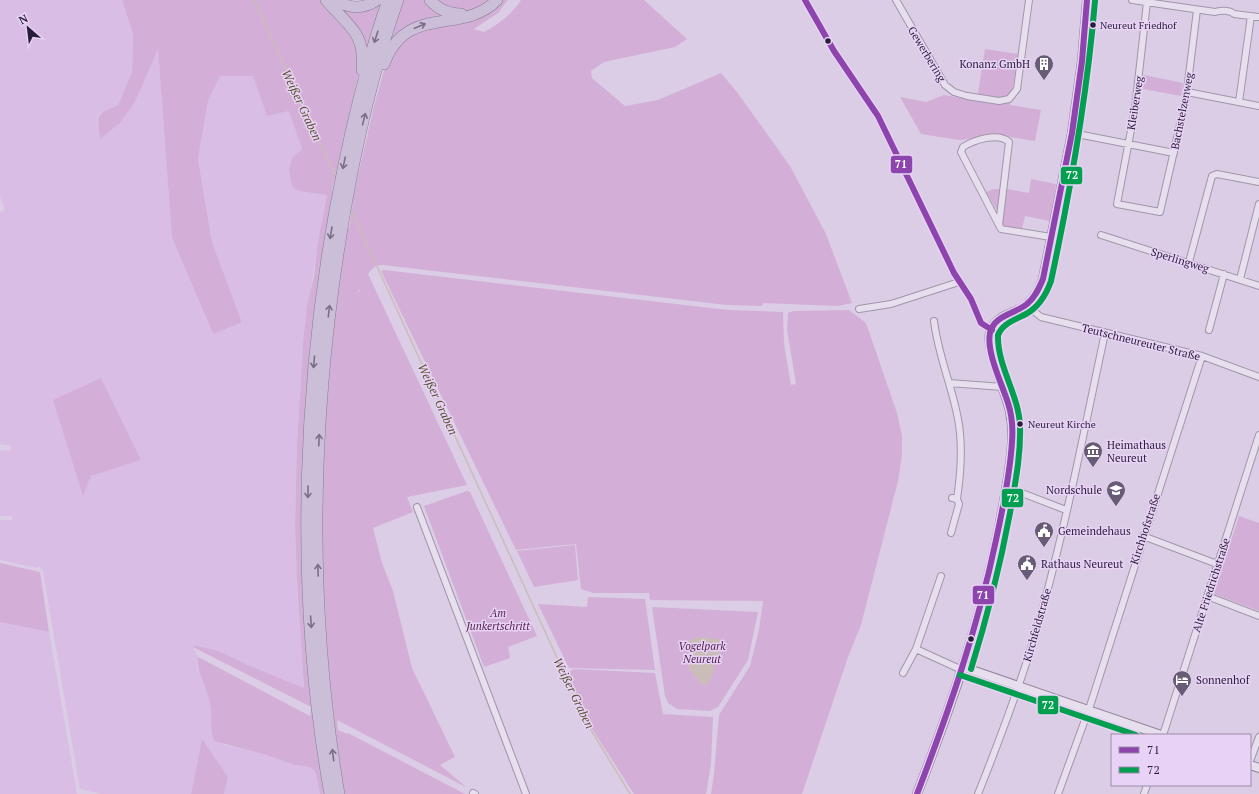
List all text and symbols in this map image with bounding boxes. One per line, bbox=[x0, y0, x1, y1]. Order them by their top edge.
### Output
north arrow bbox=[8, 8, 48, 48]
text: N bbox=[16, 11, 31, 27]
place label: Neureut Friedhof bbox=[1100, 19, 1177, 32]
marker: Neureut Friedhof bbox=[1088, 20, 1098, 30]
one-way arrow bbox=[413, 22, 425, 30]
street label: Gewerbering bbox=[905, 24, 949, 84]
one-way arrow bbox=[372, 30, 379, 43]
unlabelled marker bbox=[823, 36, 833, 46]
building icon: Konanz GmbH bbox=[1033, 53, 1055, 81]
place label: Konanz GmbH bbox=[960, 57, 1030, 71]
water label: Weißer Graben bbox=[279, 67, 325, 143]
street label: Bachstelzenweg bbox=[1168, 71, 1196, 151]
street label: Kleiberweg bbox=[1124, 75, 1146, 131]
one-way arrow bbox=[361, 113, 368, 126]
line badge: 71 bbox=[890, 155, 913, 174]
one-way arrow bbox=[340, 156, 348, 169]
text: 71 bbox=[895, 157, 907, 171]
line badge: 72 bbox=[1060, 166, 1083, 185]
text: 72 bbox=[1066, 168, 1078, 182]
one-way arrow bbox=[327, 227, 335, 240]
street label: Sperlingweg bbox=[1149, 245, 1211, 276]
one-way arrow bbox=[325, 305, 333, 318]
street label: Teutschneureuter Straße bbox=[1080, 320, 1202, 364]
one-way arrow bbox=[311, 355, 318, 368]
water label: Weißer Graben bbox=[415, 361, 461, 437]
place label: Neureut Kirche bbox=[1028, 418, 1096, 431]
marker: Neureut Kirche bbox=[1015, 419, 1025, 429]
one-way arrow bbox=[315, 434, 322, 447]
place label: Heimathaus Neureut bbox=[1107, 438, 1166, 465]
museum icon: Heimathaus Neureut bbox=[1082, 440, 1104, 468]
school or university icon: Nordschule bbox=[1105, 479, 1127, 507]
place label: Nordschule bbox=[1046, 483, 1102, 497]
one-way arrow bbox=[304, 485, 312, 498]
line badge: 72 bbox=[1001, 488, 1024, 508]
text: 72 bbox=[1007, 491, 1019, 505]
street label: Kirchhofstraße bbox=[1127, 491, 1163, 566]
public building icon: Gemeindehaus bbox=[1033, 520, 1055, 548]
place label: Gemeindehaus bbox=[1058, 524, 1131, 538]
street label: Alte Friedrichstraße bbox=[1189, 536, 1233, 634]
public building icon: Rathaus Neureut bbox=[1016, 553, 1038, 581]
place label: Rathaus Neureut bbox=[1041, 557, 1123, 571]
one-way arrow bbox=[314, 564, 322, 577]
line badge: 71 bbox=[972, 585, 995, 605]
street label: Kirchfeldstraße bbox=[1020, 586, 1054, 663]
text: 71 bbox=[977, 588, 989, 602]
park label: Am Junkertschritt bbox=[465, 606, 530, 633]
one-way arrow bbox=[307, 615, 314, 628]
unlabelled marker bbox=[966, 634, 976, 644]
park label: Vogelpark Neureut bbox=[678, 639, 726, 666]
water label: Weißer Graben bbox=[550, 655, 598, 731]
hotel icon: Sonnenhof bbox=[1171, 669, 1193, 697]
place label: Sonnenhof bbox=[1196, 673, 1251, 687]
line badge: 72 bbox=[1037, 695, 1059, 715]
text: 72 bbox=[1042, 698, 1054, 712]
legend bbox=[1111, 734, 1251, 786]
text: 71 bbox=[1147, 742, 1160, 757]
one-way arrow bbox=[330, 749, 337, 762]
text: 72 bbox=[1147, 762, 1160, 777]

